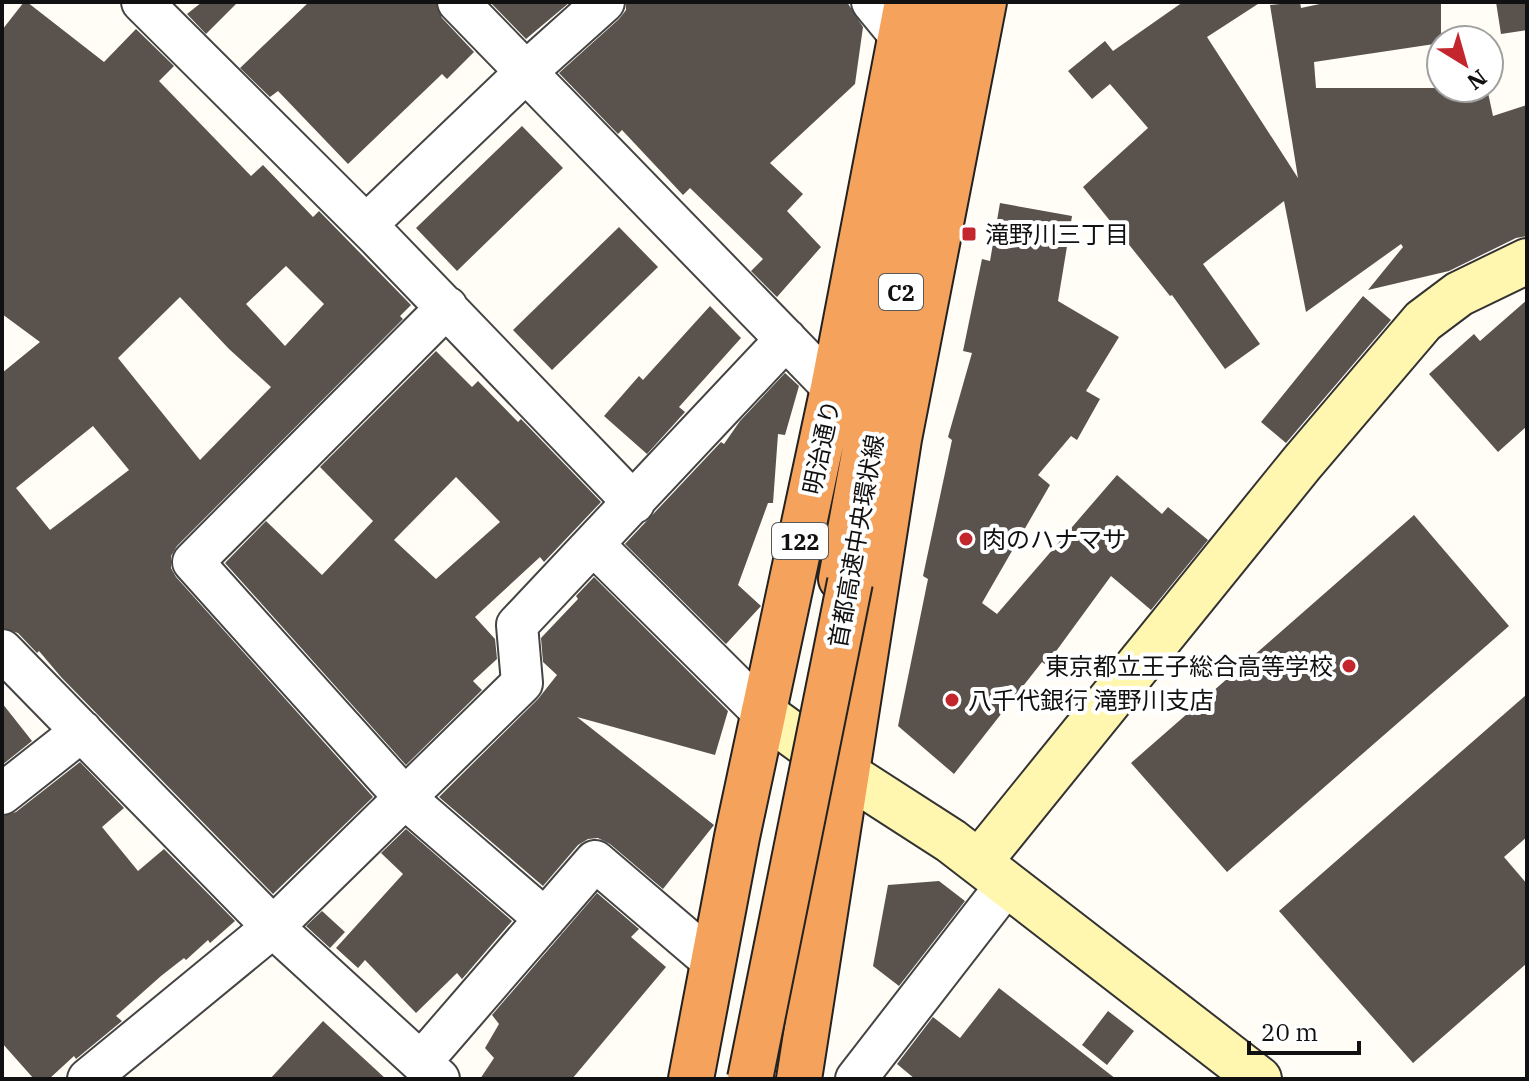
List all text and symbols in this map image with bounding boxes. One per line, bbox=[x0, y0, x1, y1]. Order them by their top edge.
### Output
north arrow bbox=[1425, 24, 1505, 104]
text: N bbox=[1462, 64, 1493, 97]
place label: 滝野川三丁目 bbox=[985, 218, 1129, 250]
marker: 滝野川三丁目 bbox=[960, 225, 978, 243]
road number: C2 bbox=[879, 274, 923, 310]
street label: 明治通り bbox=[795, 397, 847, 497]
street label: 首都高速中央環状線 bbox=[821, 432, 891, 650]
road number: 122 bbox=[772, 523, 828, 559]
place label: 肉のハナマサ bbox=[982, 523, 1126, 555]
marker: 肉のハナマサ bbox=[957, 530, 975, 548]
place label: 東京都立王子総合高等学校 bbox=[1045, 650, 1333, 682]
marker: 東京都立王子総合高等学校 bbox=[1340, 657, 1358, 675]
place label: 八千代銀行 滝野川支店 bbox=[968, 684, 1214, 716]
marker: 八千代銀行 滝野川支店 bbox=[943, 691, 961, 709]
scale bar bbox=[1249, 1005, 1359, 1055]
text: 20 m bbox=[1261, 1016, 1318, 1048]

